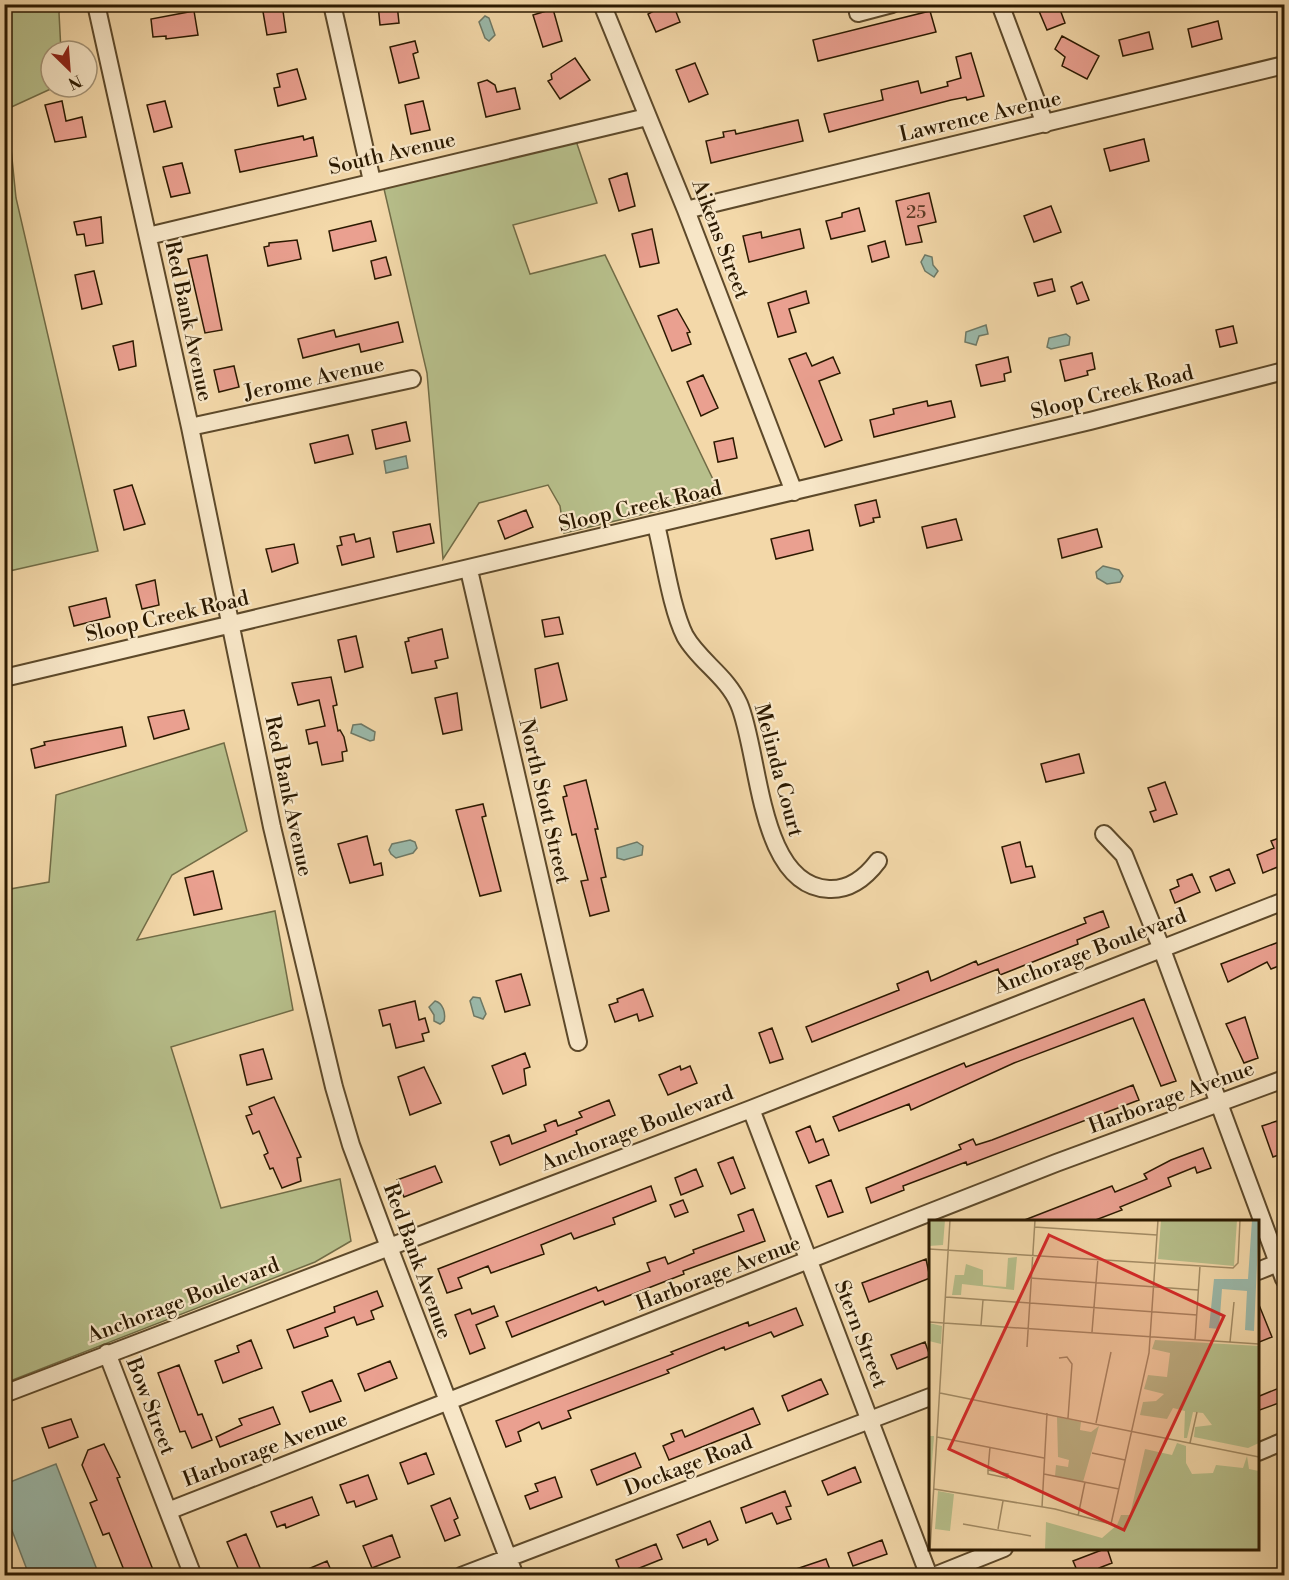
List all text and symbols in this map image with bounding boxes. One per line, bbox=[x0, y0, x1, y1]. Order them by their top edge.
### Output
north arrow bbox=[39, 39, 99, 99]
text: N bbox=[65, 70, 85, 94]
street label: Lawrence Avenue bbox=[897, 86, 1064, 148]
street label: South Avenue bbox=[326, 127, 458, 181]
street label: Aikens Street bbox=[685, 175, 755, 303]
house number: 25 bbox=[906, 201, 926, 224]
street label: Red Bank Avenue bbox=[158, 238, 218, 404]
street label: Jerome Avenue bbox=[241, 351, 387, 407]
street label: Sloop Creek Road bbox=[1028, 360, 1196, 426]
street label: Sloop Creek Road bbox=[556, 476, 725, 538]
street label: Sloop Creek Road bbox=[83, 586, 252, 648]
street label: Melinda Court bbox=[748, 701, 808, 840]
street label: Red Bank Avenue bbox=[258, 713, 318, 879]
street label: North Stott Street bbox=[512, 716, 576, 887]
street label: Anchorage Boulevard bbox=[990, 903, 1190, 1001]
street label: Harborage Avenue bbox=[1085, 1056, 1258, 1140]
street label: Anchorage Boulevard bbox=[537, 1080, 737, 1178]
street label: Red Bank Avenue bbox=[377, 1180, 457, 1343]
inset map bbox=[929, 1220, 1259, 1550]
street label: Harborage Avenue bbox=[632, 1231, 804, 1317]
street label: Anchorage Boulevard bbox=[83, 1252, 283, 1350]
street label: Stern Street bbox=[828, 1277, 893, 1392]
street label: Bow Street bbox=[119, 1353, 181, 1459]
street label: Harborage Avenue bbox=[179, 1407, 351, 1493]
street label: Dockage Road bbox=[621, 1430, 756, 1502]

